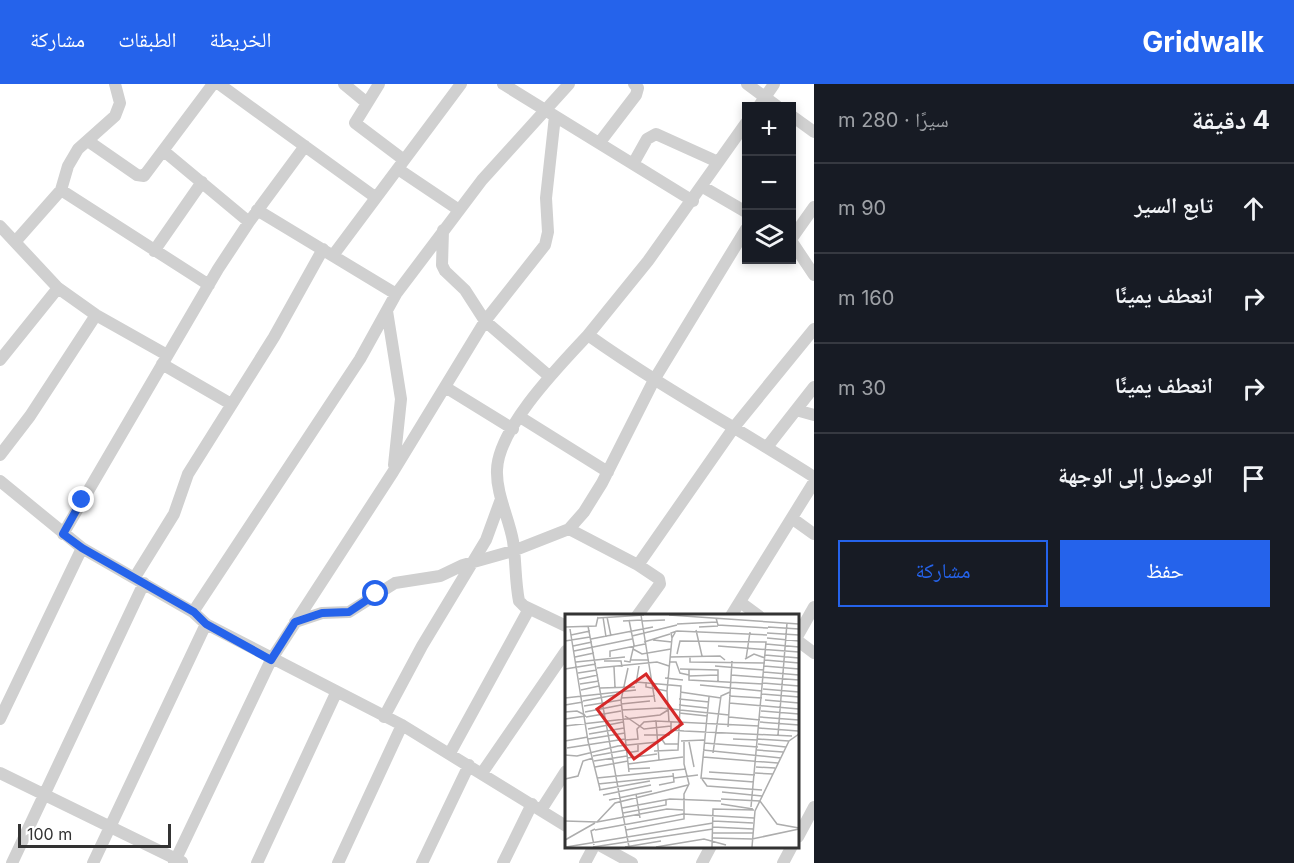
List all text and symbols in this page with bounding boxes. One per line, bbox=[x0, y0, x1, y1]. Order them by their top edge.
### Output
text: Gridwalk bbox=[1142, 25, 1264, 59]
text: مشاركة bbox=[30, 27, 85, 52]
text: الطبقات bbox=[118, 27, 177, 52]
text: الخريطة bbox=[210, 27, 271, 52]
map controls bbox=[742, 102, 796, 264]
button: + bbox=[742, 102, 796, 156]
text: 4 دقيقة bbox=[1192, 104, 1270, 135]
text: سيرًا · 280 m bbox=[838, 108, 949, 132]
button: − bbox=[742, 156, 796, 210]
text: تابع السير bbox=[1134, 192, 1213, 218]
icon: ahead bbox=[1237, 192, 1270, 225]
text: 90 m bbox=[838, 196, 886, 220]
button: layers bbox=[742, 210, 796, 264]
text: انعطف يمينًا bbox=[1114, 282, 1213, 308]
icon: right bbox=[1237, 282, 1270, 315]
text: 160 m bbox=[838, 286, 894, 310]
text: انعطف يمينًا bbox=[1114, 372, 1213, 398]
icon: right bbox=[1237, 372, 1270, 405]
text: 30 m bbox=[838, 376, 886, 400]
text: الوصول إلى الوجهة bbox=[1058, 462, 1213, 488]
icon: arrive bbox=[1237, 462, 1270, 495]
route end bbox=[68, 486, 94, 512]
button: مشاركة bbox=[838, 540, 1048, 607]
button: حفظ bbox=[1060, 540, 1270, 607]
route start bbox=[362, 580, 388, 606]
inset map bbox=[565, 614, 799, 848]
scale bar bbox=[18, 821, 171, 848]
text: 100 m bbox=[27, 824, 72, 844]

